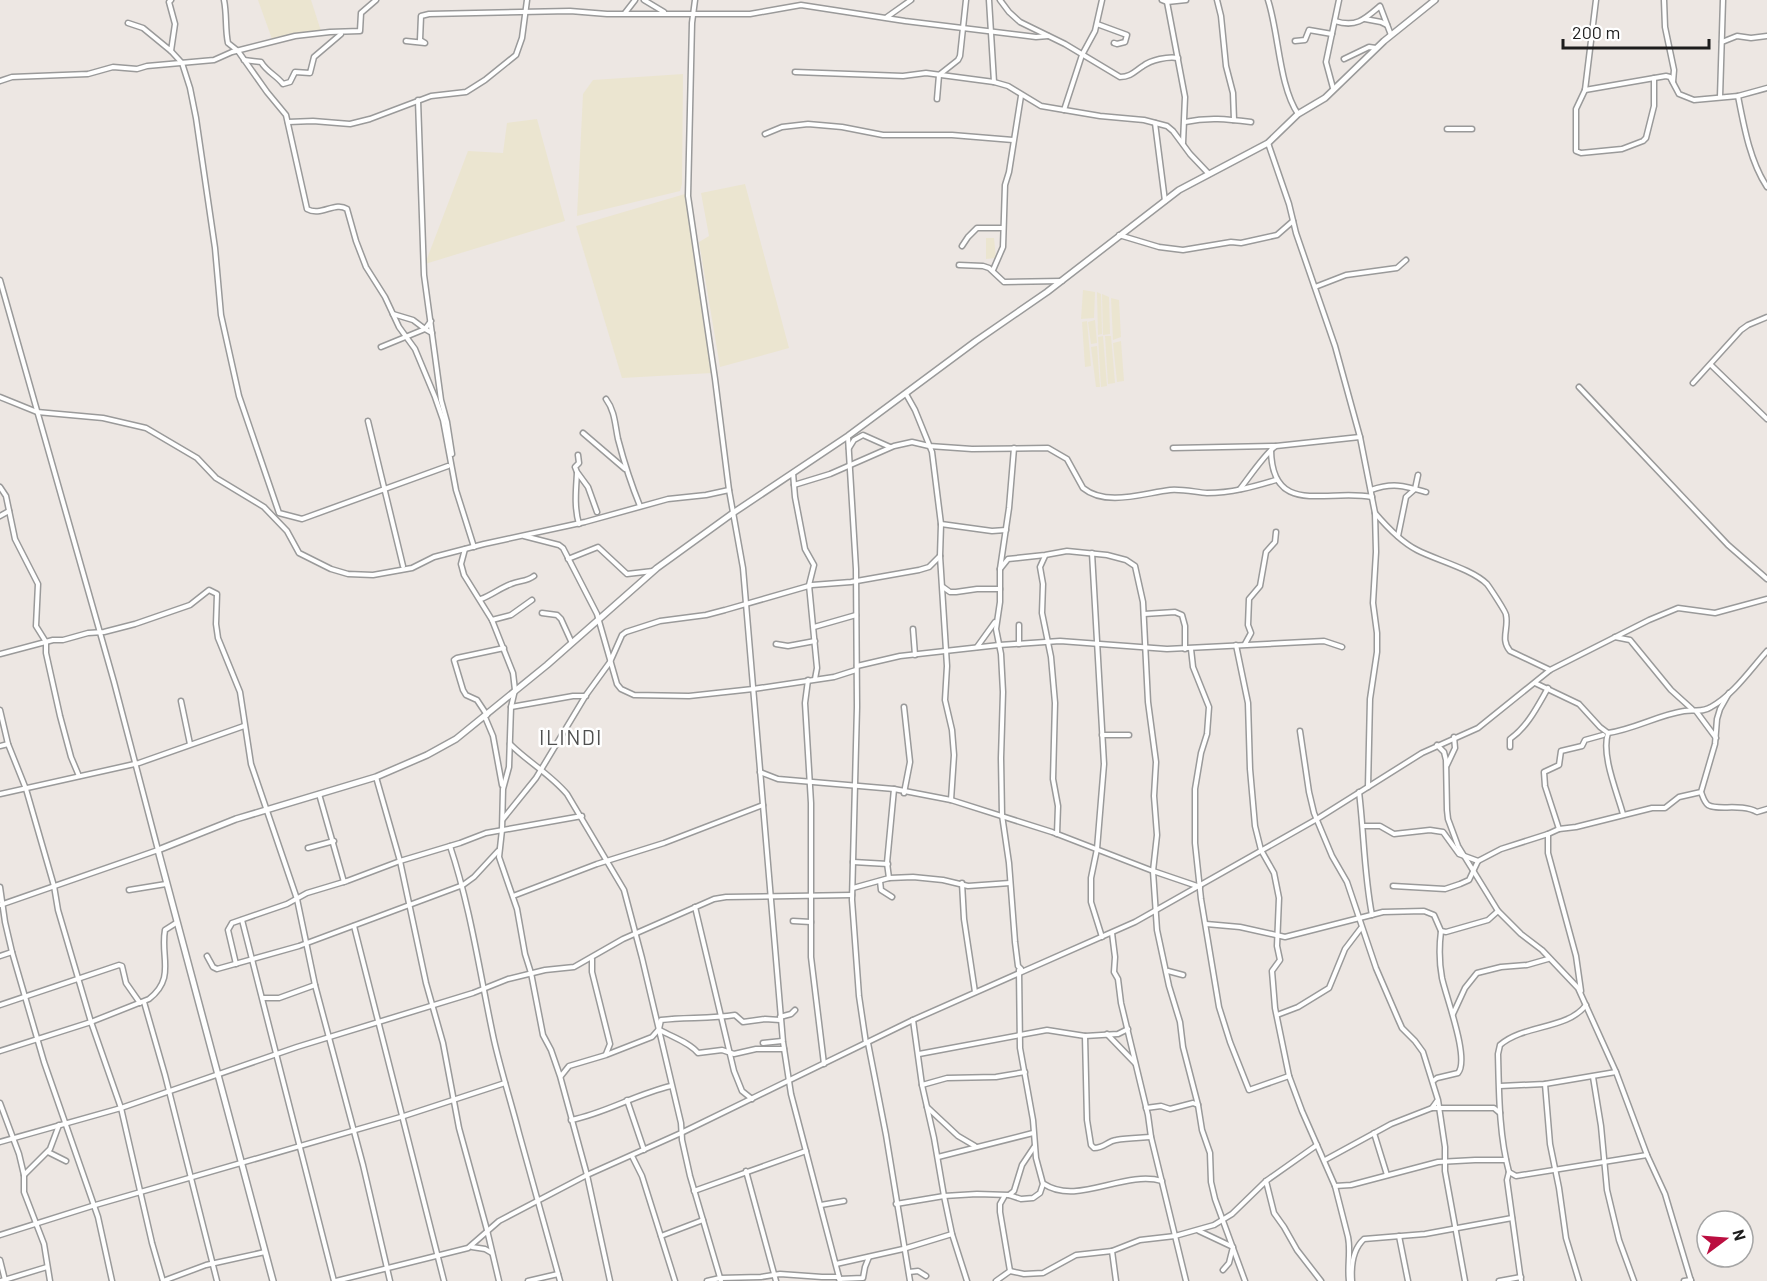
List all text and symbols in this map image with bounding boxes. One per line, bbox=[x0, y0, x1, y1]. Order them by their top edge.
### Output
scale bar bbox=[1563, 12, 1708, 50]
text: 200 m bbox=[1572, 21, 1620, 43]
district label: ILINDI bbox=[539, 724, 603, 749]
north arrow bbox=[1695, 1209, 1755, 1269]
text: N bbox=[1729, 1227, 1750, 1242]

